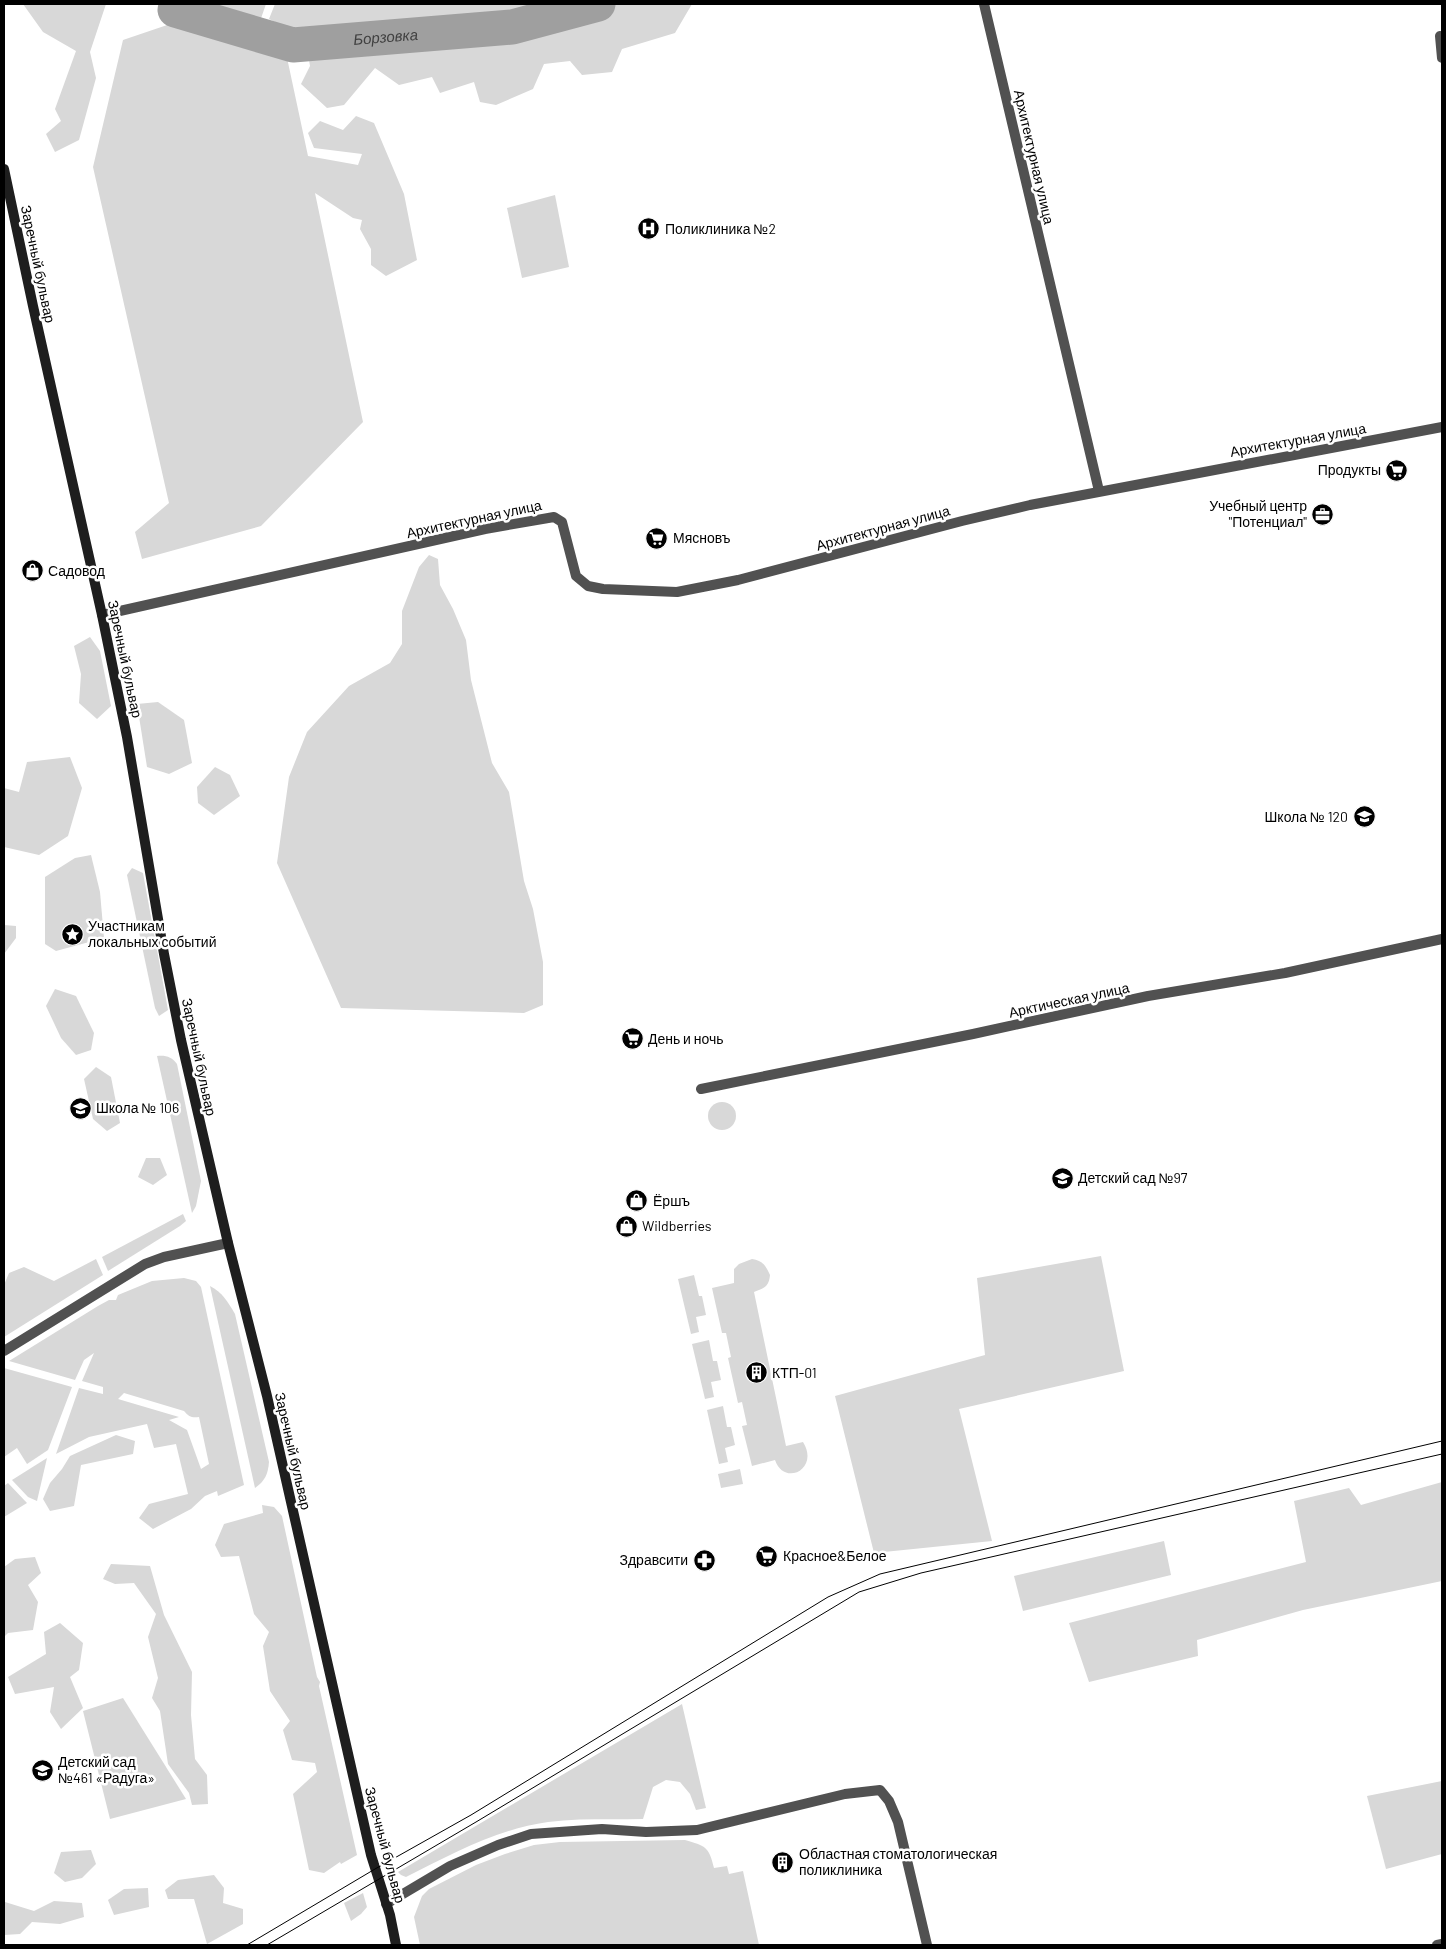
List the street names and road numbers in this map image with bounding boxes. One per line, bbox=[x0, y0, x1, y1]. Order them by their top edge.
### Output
street label: Архитектурная улица bbox=[1011, 88, 1058, 226]
street label: Заречный бульвар bbox=[18, 204, 59, 324]
street label: Архитектурная улица bbox=[1229, 419, 1367, 460]
street label: Архитектурная улица bbox=[405, 496, 543, 541]
street label: Архитектурная улица bbox=[814, 501, 952, 554]
street label: Заречный бульвар bbox=[105, 599, 146, 719]
street label: Арктическая улица bbox=[1007, 978, 1131, 1021]
street label: Заречный бульвар bbox=[179, 997, 220, 1117]
street label: Заречный бульвар bbox=[272, 1391, 315, 1511]
street label: Заречный бульвар bbox=[362, 1785, 409, 1905]

